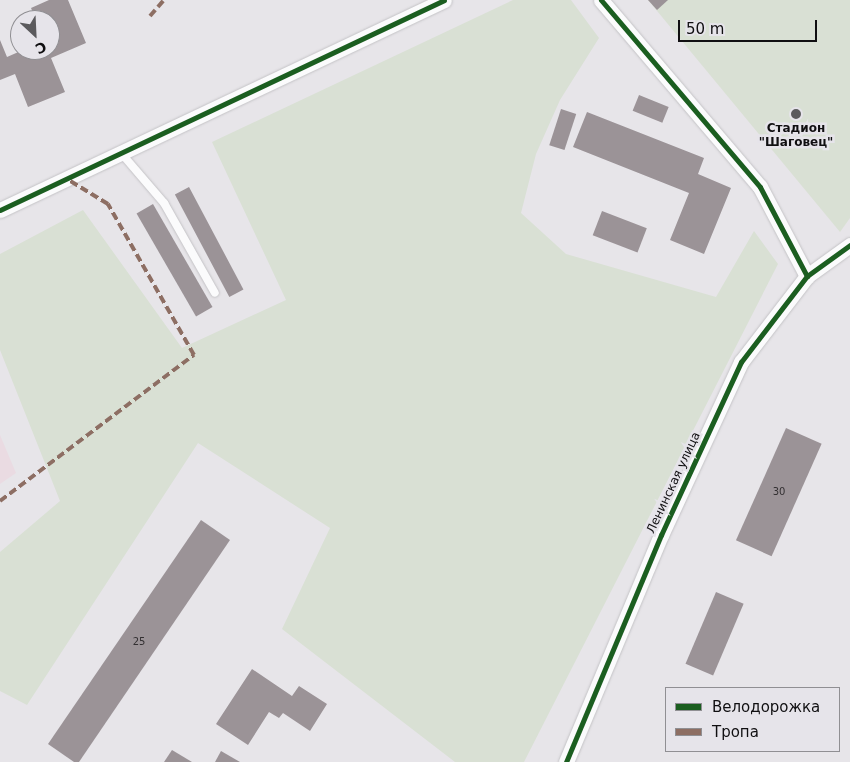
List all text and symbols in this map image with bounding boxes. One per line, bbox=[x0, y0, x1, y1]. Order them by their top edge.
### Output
north arrow bbox=[10, 10, 60, 60]
scale bar bbox=[680, 10, 819, 42]
text: 50 m bbox=[686, 20, 724, 38]
text: С bbox=[33, 38, 49, 57]
marker: Стадион "Шаговец" bbox=[790, 108, 802, 120]
place label: Стадион "Шаговец" bbox=[759, 122, 833, 150]
street label: Ленинская улица bbox=[644, 430, 704, 536]
house number: 30 bbox=[773, 486, 785, 498]
house number: 25 bbox=[133, 636, 145, 648]
legend bbox=[665, 687, 840, 752]
text: Велодорожка bbox=[712, 698, 820, 716]
text: Тропа bbox=[712, 723, 759, 741]

